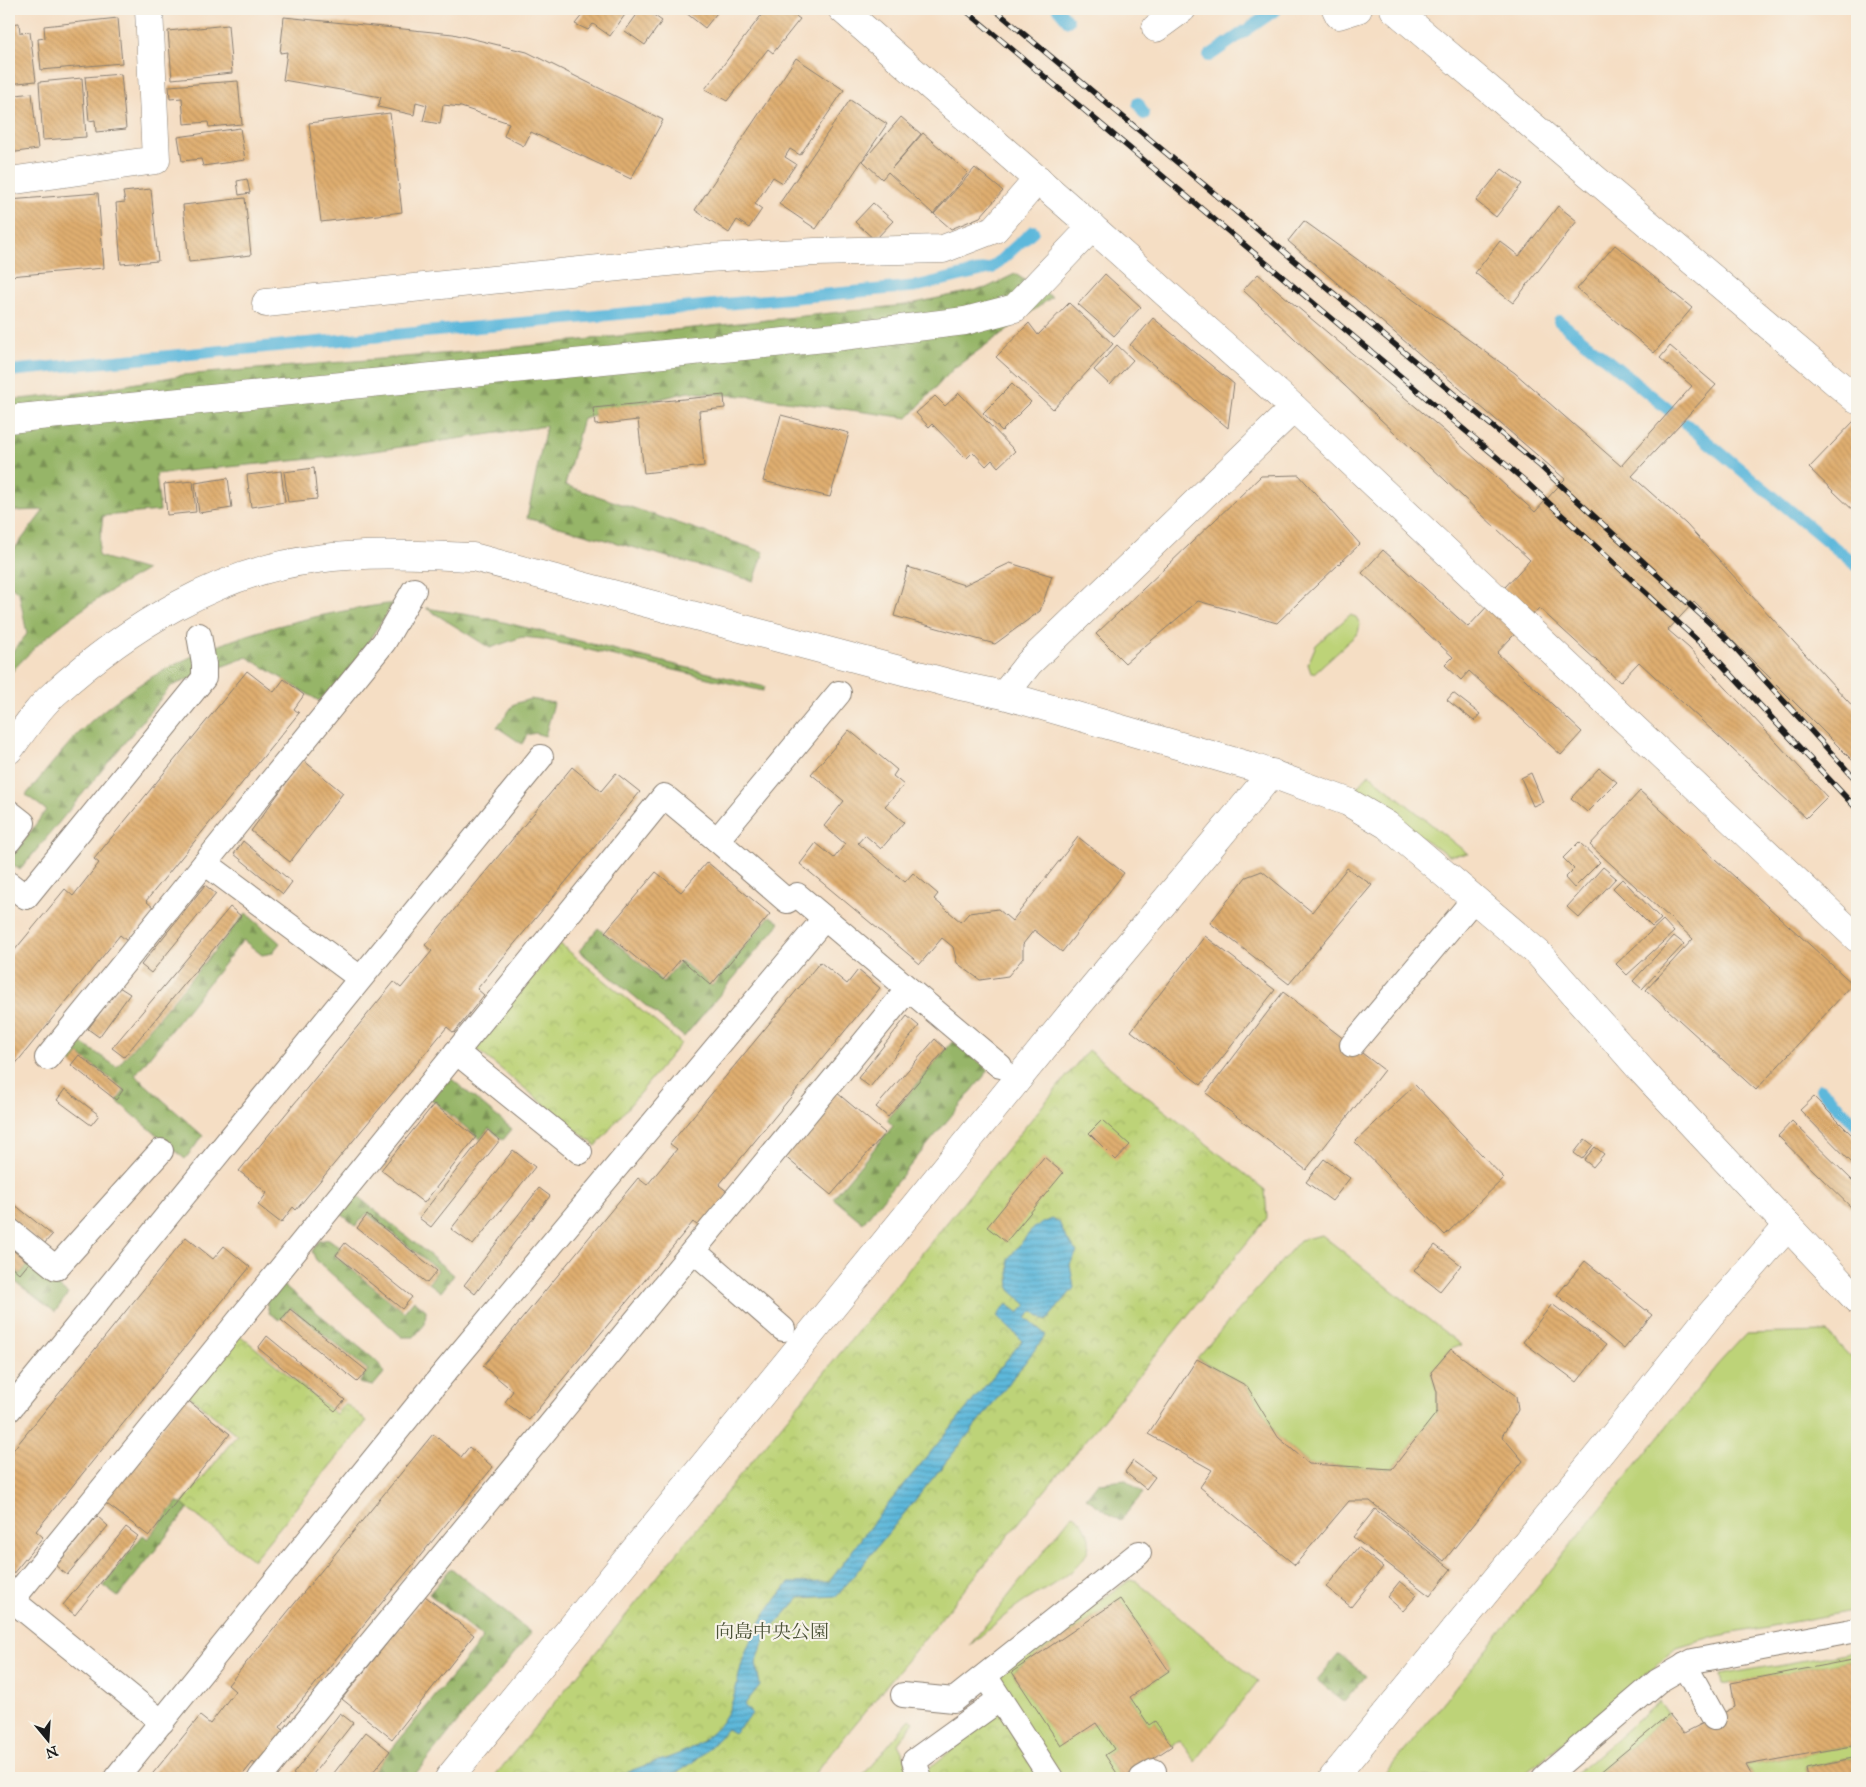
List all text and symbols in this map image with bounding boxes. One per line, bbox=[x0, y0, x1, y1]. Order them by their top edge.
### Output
park label: 向島中央公園 bbox=[715, 1620, 829, 1643]
north arrow bbox=[22, 1714, 72, 1764]
text: N bbox=[43, 1742, 60, 1762]

